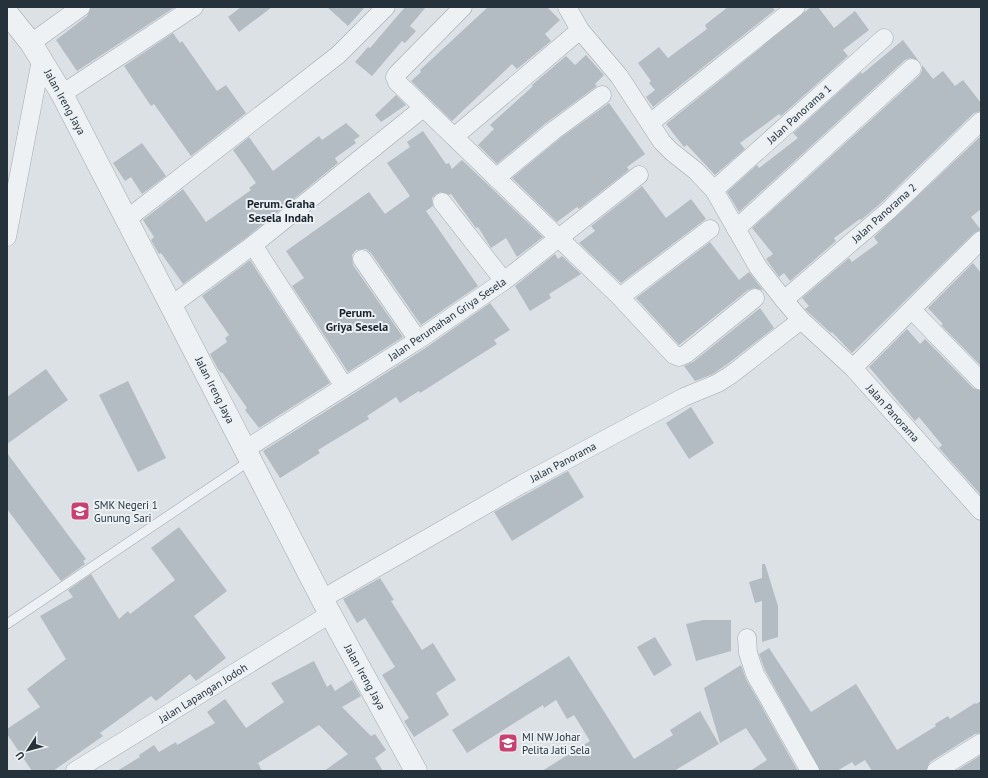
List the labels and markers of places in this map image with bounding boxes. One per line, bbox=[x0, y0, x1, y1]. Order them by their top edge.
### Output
place label: SMK Negeri 1 Gunung Sari bbox=[94, 498, 158, 525]
school or university icon: SMK Negeri 1 Gunung Sari bbox=[69, 500, 91, 522]
place label: MI NW Johar Pelita Jati Sela bbox=[522, 730, 590, 757]
school or university icon: MI NW Johar Pelita Jati Sela bbox=[497, 732, 519, 754]

